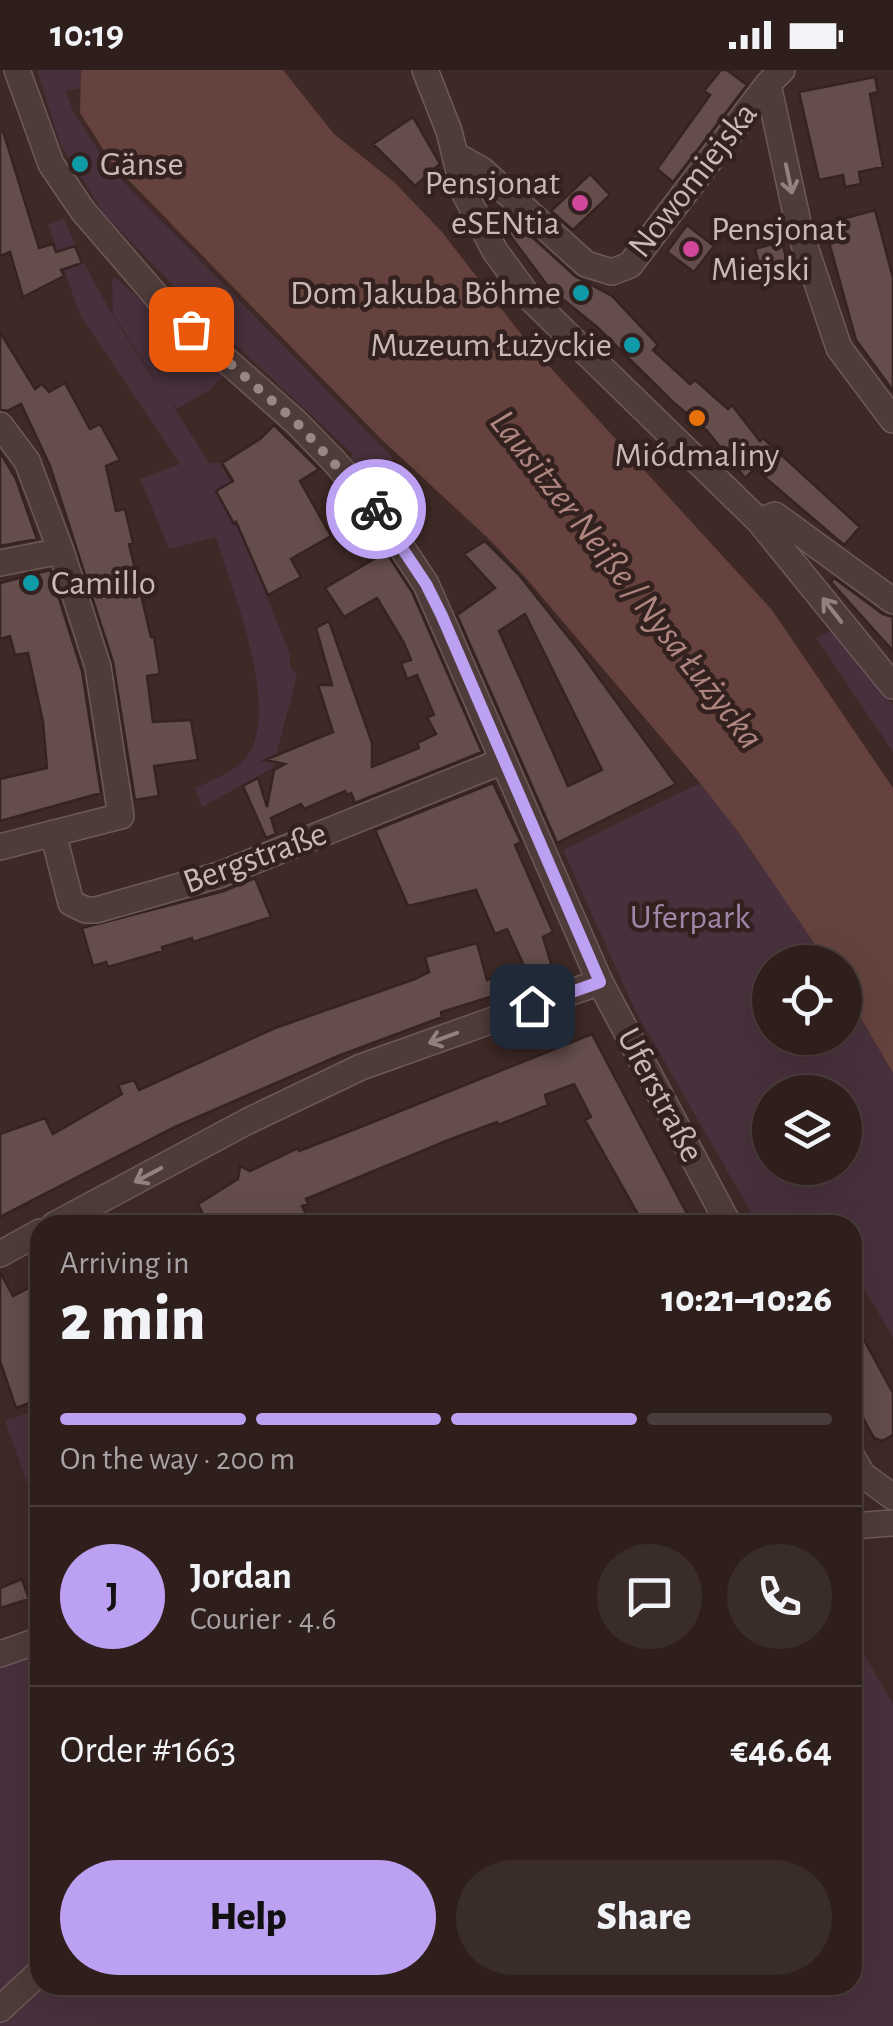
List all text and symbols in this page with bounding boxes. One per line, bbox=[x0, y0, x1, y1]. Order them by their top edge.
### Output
text: 10:19 bbox=[50, 16, 124, 54]
street label: Nowomiejska bbox=[622, 96, 764, 264]
place label: Gänse bbox=[100, 147, 184, 182]
marker: Gänse bbox=[69, 153, 91, 175]
one-way arrow bbox=[780, 162, 799, 194]
place label: Pensjonat eSENtia bbox=[425, 166, 560, 241]
marker: Pensjonat eSENtia bbox=[569, 192, 591, 214]
place label: Pensjonat Miejski bbox=[711, 212, 846, 287]
marker: Pensjonat Miejski bbox=[680, 238, 702, 260]
place label: Dom Jakuba Böhme bbox=[290, 276, 561, 311]
marker: Dom Jakuba Böhme bbox=[570, 282, 592, 304]
pin bbox=[149, 287, 234, 372]
icon: bag bbox=[164, 302, 219, 357]
place label: Muzeum Łużyckie bbox=[370, 328, 612, 363]
marker: Muzeum Łużyckie bbox=[621, 334, 643, 356]
water label: Lausitzer Neiße / Nysa Łużycka bbox=[482, 403, 770, 757]
marker: Miódmaliny bbox=[686, 407, 708, 429]
place label: Miódmaliny bbox=[614, 438, 780, 473]
courier bbox=[326, 459, 426, 559]
icon: bike bbox=[349, 482, 404, 537]
place label: Camillo bbox=[51, 566, 156, 601]
marker: Camillo bbox=[20, 572, 42, 594]
one-way arrow bbox=[822, 597, 843, 624]
street label: Bergstraße bbox=[179, 816, 331, 900]
park label: Uferpark bbox=[630, 900, 750, 935]
map controls bbox=[752, 945, 862, 1185]
button: locate bbox=[752, 945, 862, 1055]
pin bbox=[490, 964, 575, 1049]
icon: home bbox=[505, 979, 560, 1034]
street label: Uferstraße bbox=[610, 1022, 710, 1168]
one-way arrow bbox=[428, 1030, 459, 1048]
button: layers bbox=[752, 1075, 862, 1185]
one-way arrow bbox=[134, 1165, 164, 1185]
text: Arriving in bbox=[60, 1247, 189, 1279]
text: 10:21–10:26 bbox=[661, 1281, 832, 1319]
text: 2 min bbox=[60, 1287, 206, 1352]
text: On the way · 200 m bbox=[60, 1443, 295, 1475]
button: chat bbox=[597, 1544, 702, 1649]
button: phone bbox=[727, 1544, 832, 1649]
text: Jordan bbox=[190, 1558, 292, 1596]
text: J bbox=[106, 1577, 119, 1615]
text: Courier · 4.6 bbox=[190, 1603, 337, 1635]
text: Order #1663 bbox=[60, 1732, 236, 1770]
text: €46.64 bbox=[731, 1732, 832, 1770]
button: Help bbox=[60, 1860, 436, 1975]
button: Share bbox=[456, 1860, 832, 1975]

